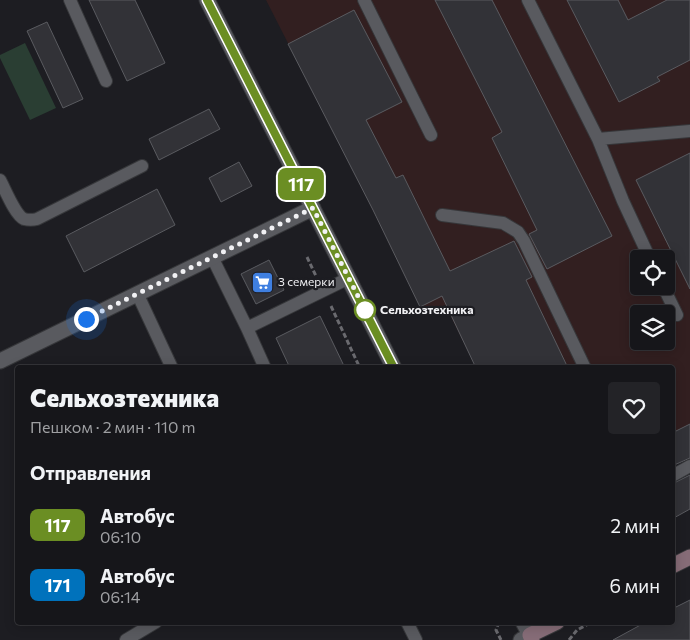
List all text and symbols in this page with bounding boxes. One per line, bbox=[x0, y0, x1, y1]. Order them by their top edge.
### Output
line badge: 117 bbox=[272, 168, 330, 200]
text: 117 bbox=[288, 173, 314, 195]
map controls bbox=[630, 250, 675, 350]
button: locate bbox=[630, 250, 675, 295]
supermarket icon: 3 семерки bbox=[250, 270, 274, 294]
place label: 3 семерки bbox=[278, 274, 335, 288]
marker: Сельхозтехника bbox=[354, 299, 376, 321]
place label: Сельхозтехника bbox=[380, 302, 473, 316]
button: layers bbox=[630, 305, 675, 350]
your location bbox=[74, 307, 99, 332]
button: heart bbox=[608, 382, 660, 434]
text: Сельхозтехника bbox=[30, 383, 219, 412]
text: Пешком · 2 мин · 110 m bbox=[30, 417, 195, 436]
text: Отправления bbox=[30, 461, 151, 484]
text: Автобус bbox=[100, 504, 175, 527]
text: 117 bbox=[44, 514, 71, 536]
text: 2 мин bbox=[611, 514, 660, 537]
text: 06:10 bbox=[100, 527, 141, 546]
text: Автобус bbox=[100, 564, 175, 587]
text: 171 bbox=[44, 574, 71, 596]
text: 6 мин bbox=[610, 574, 660, 597]
text: 06:14 bbox=[100, 587, 140, 606]

